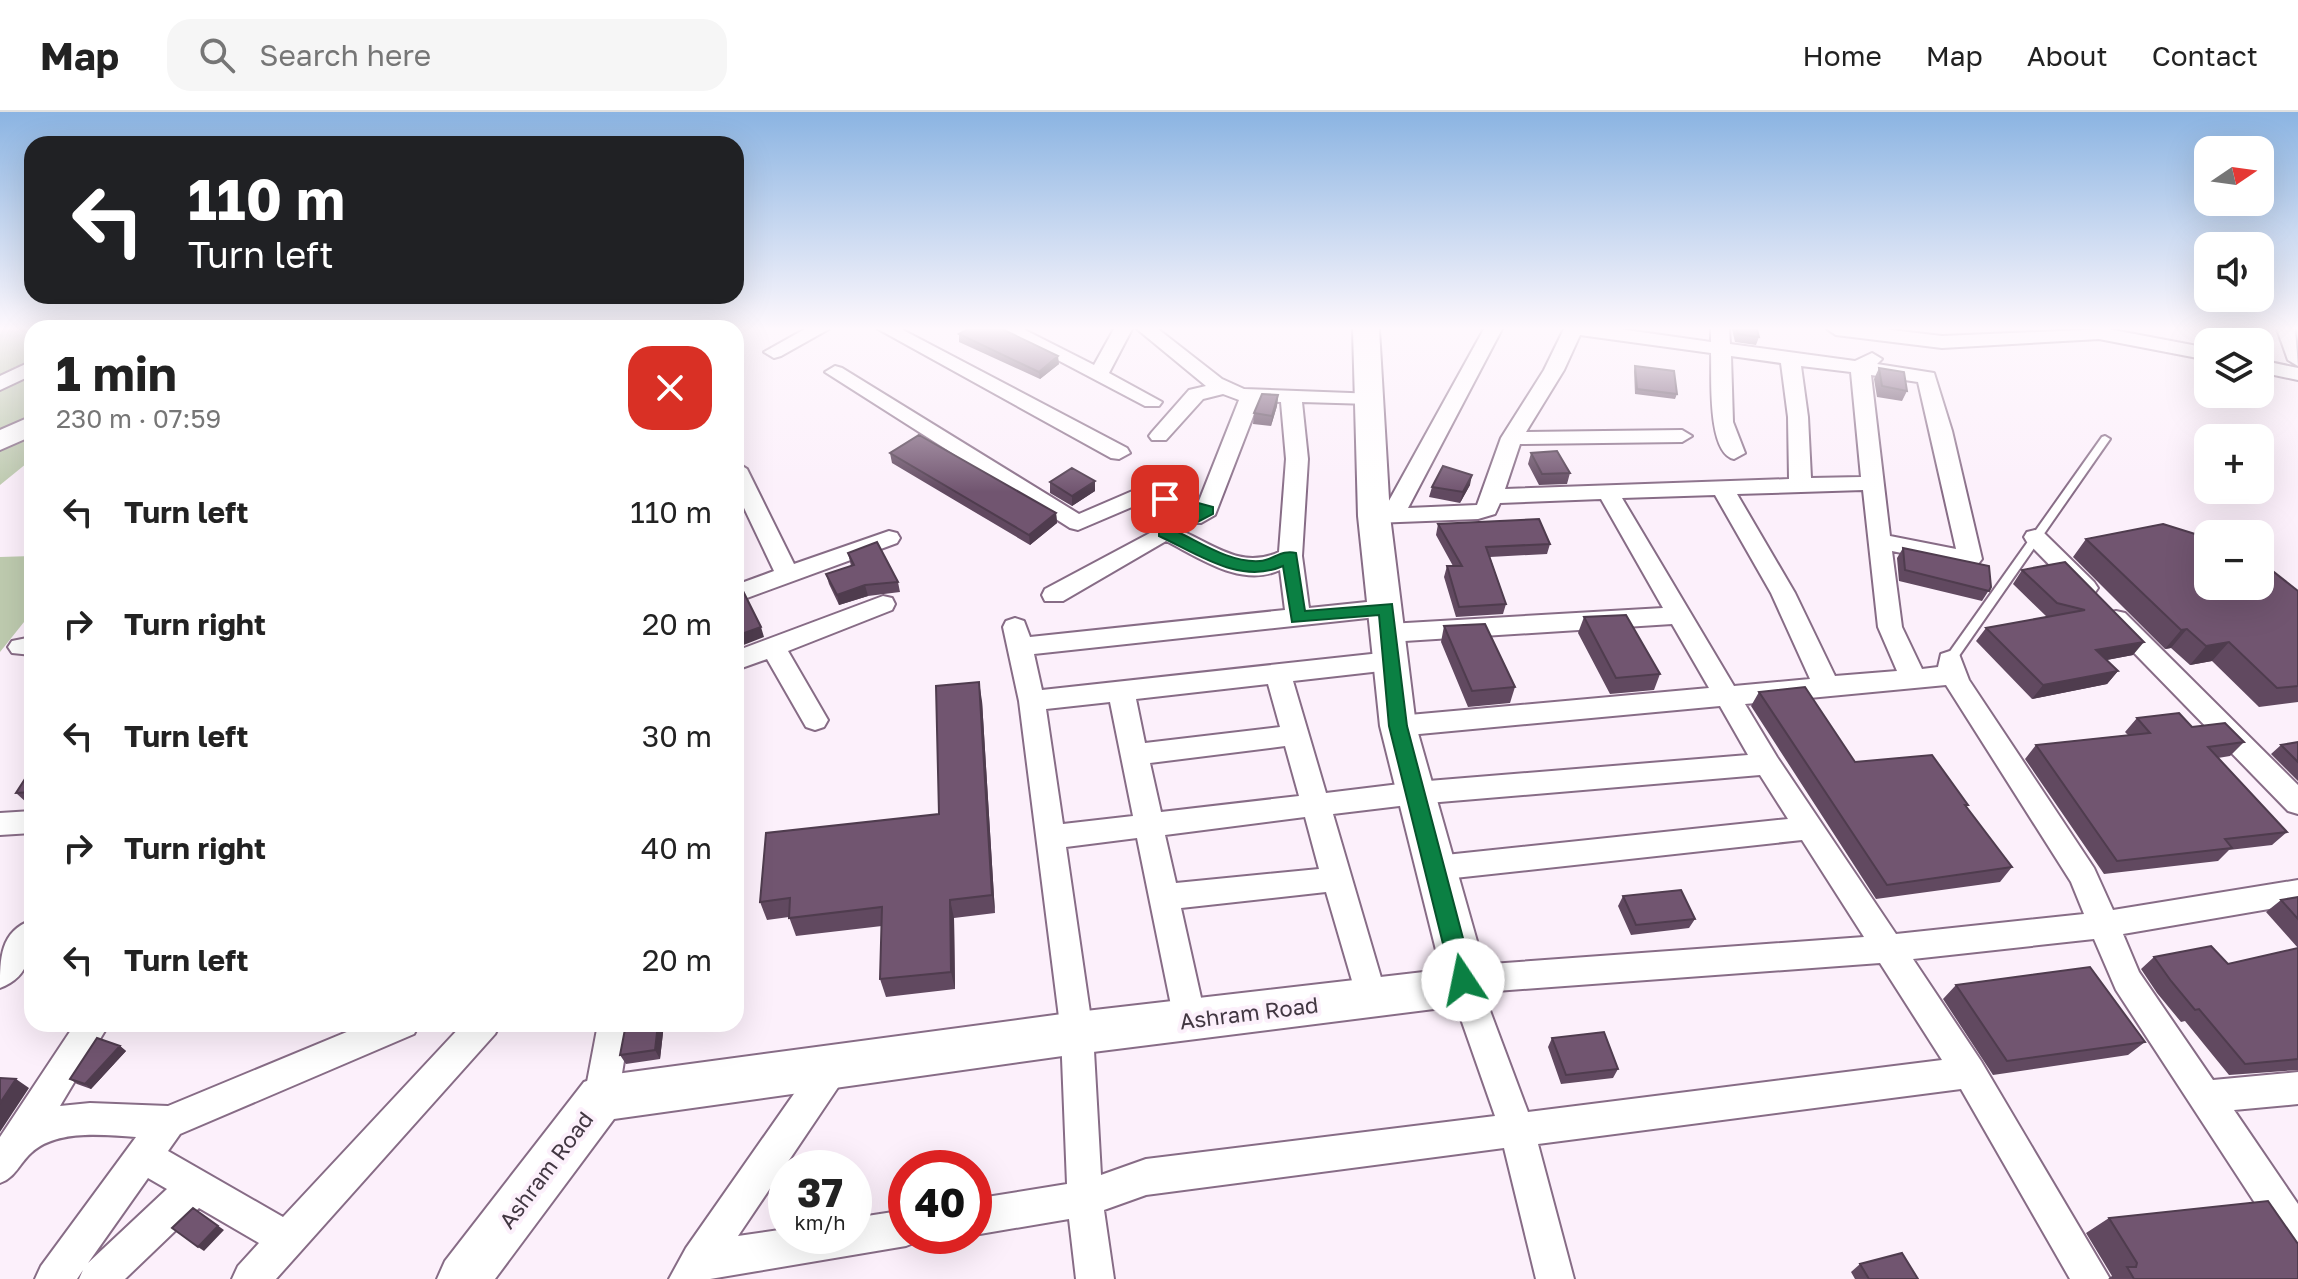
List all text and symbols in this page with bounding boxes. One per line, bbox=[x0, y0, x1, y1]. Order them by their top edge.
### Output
search box bbox=[167, 19, 727, 91]
text: Map bbox=[40, 33, 119, 78]
icon: search bbox=[195, 33, 239, 77]
text: Search here bbox=[259, 37, 431, 73]
text: Home bbox=[1803, 39, 1882, 72]
text: Map bbox=[1926, 39, 1983, 72]
text: About bbox=[2027, 39, 2108, 72]
text: Contact bbox=[2152, 39, 2258, 72]
north arrow bbox=[2194, 136, 2274, 216]
map controls bbox=[2194, 136, 2274, 600]
text: 110 m bbox=[188, 165, 345, 232]
icon: left bbox=[56, 168, 160, 272]
button: sound bbox=[2194, 232, 2274, 312]
text: Turn left bbox=[188, 233, 334, 276]
button: layers bbox=[2194, 328, 2274, 408]
text: 1 min bbox=[56, 344, 177, 402]
button: close bbox=[628, 346, 712, 430]
text: 230 m · 07:59 bbox=[56, 403, 221, 434]
button: + bbox=[2194, 424, 2274, 504]
pin bbox=[1131, 465, 1199, 533]
icon: arrive bbox=[1143, 477, 1187, 521]
icon: left bbox=[56, 490, 100, 534]
text: Turn left bbox=[124, 494, 249, 530]
text: 110 m bbox=[630, 494, 712, 530]
button: − bbox=[2194, 520, 2274, 600]
icon: right bbox=[56, 602, 100, 646]
text: Turn right bbox=[124, 606, 266, 642]
text: 20 m bbox=[642, 606, 712, 642]
icon: left bbox=[56, 714, 100, 758]
text: Turn left bbox=[124, 718, 249, 754]
text: 30 m bbox=[642, 718, 712, 754]
icon: right bbox=[56, 826, 100, 870]
text: Turn right bbox=[124, 830, 266, 866]
text: 40 m bbox=[641, 830, 712, 866]
icon: left bbox=[56, 938, 100, 982]
position arrow bbox=[1421, 938, 1505, 1022]
text: Turn left bbox=[124, 942, 249, 978]
text: 20 m bbox=[642, 942, 712, 978]
street label: Ashram Road bbox=[1178, 991, 1320, 1034]
street label: Ashram Road bbox=[493, 1106, 598, 1234]
speed limit sign: 40 bbox=[888, 1150, 992, 1254]
text: 37 bbox=[797, 1168, 843, 1216]
text: km/h bbox=[795, 1210, 845, 1234]

